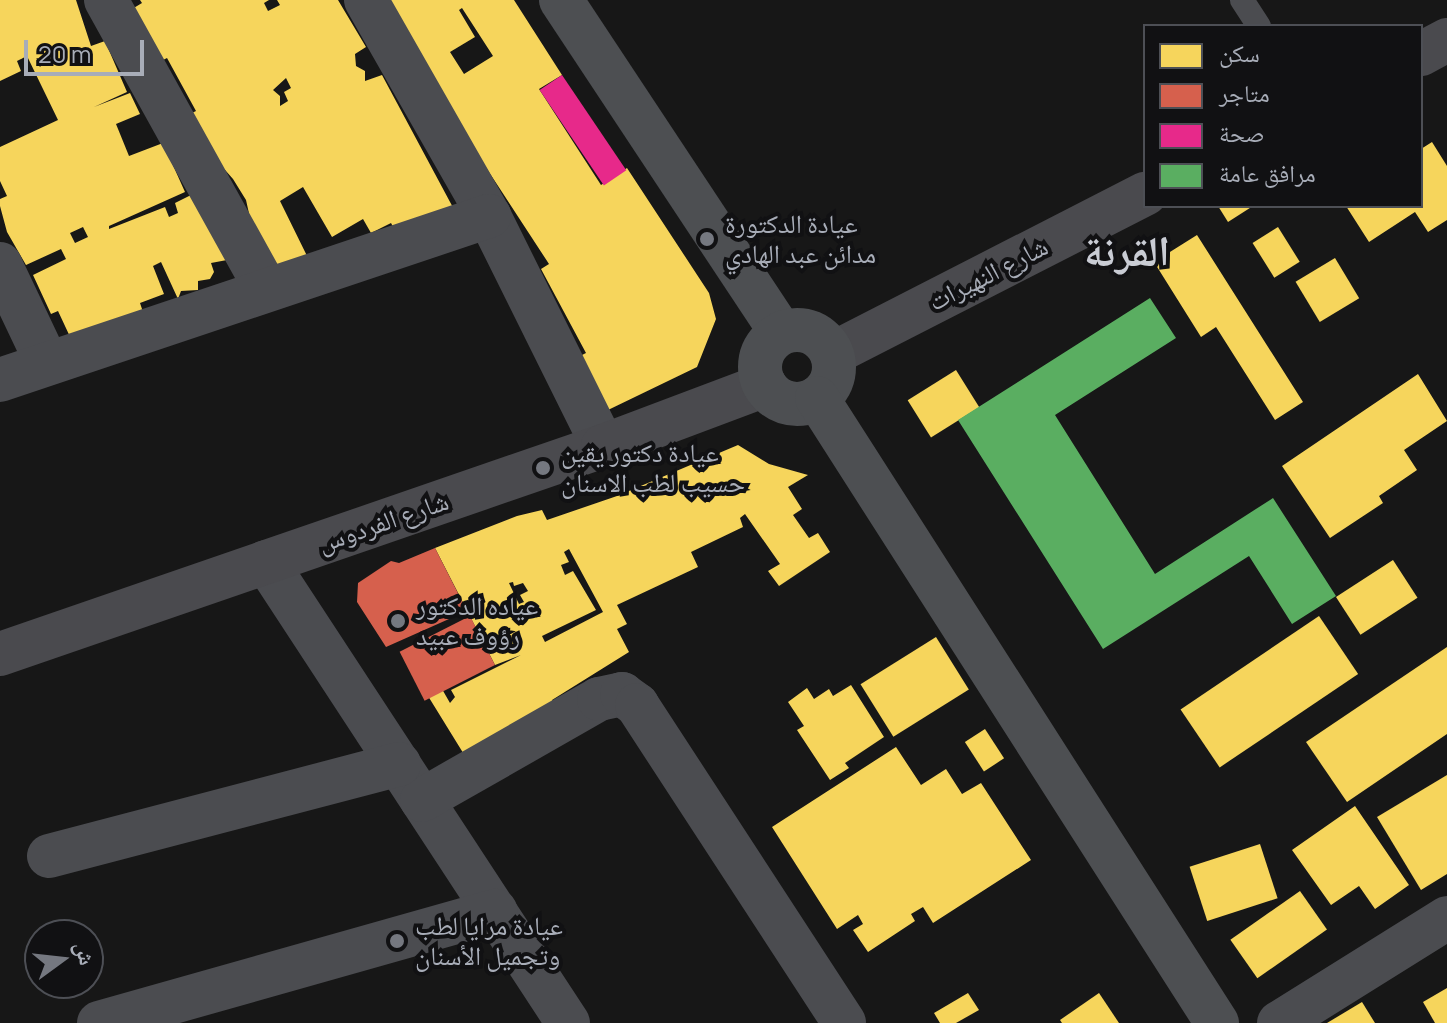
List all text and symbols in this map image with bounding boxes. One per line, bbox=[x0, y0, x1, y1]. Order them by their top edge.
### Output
scale bar bbox=[28, 24, 148, 74]
legend bbox=[1143, 24, 1423, 208]
text: سكن bbox=[1219, 36, 1260, 69]
text: 20 m bbox=[38, 37, 91, 70]
text: متاجر bbox=[1219, 76, 1270, 109]
text: صحة bbox=[1219, 116, 1265, 149]
text: مرافق عامة bbox=[1219, 156, 1316, 189]
place label: عيادة الدكتورة مدائن عبد الهادي bbox=[725, 208, 876, 270]
district label: القرنة bbox=[1084, 225, 1170, 275]
marker: عيادة الدكتورة مدائن عبد الهادي bbox=[696, 228, 718, 250]
street label: شارع النهيرات bbox=[923, 231, 1053, 317]
place label: عيادة دكتور يقين حسيب لطب الاسنان bbox=[561, 437, 745, 498]
marker: عيادة دكتور يقين حسيب لطب الاسنان bbox=[532, 457, 554, 479]
street label: شارع الفردوس bbox=[314, 485, 452, 559]
place label: عياده الدكتور رؤوف عبيد bbox=[416, 590, 538, 652]
marker: عياده الدكتور رؤوف عبيد bbox=[387, 610, 409, 632]
place label: عيادة مرايا لطب وتجميل الأسنان bbox=[415, 910, 563, 972]
north arrow bbox=[24, 919, 104, 999]
marker: عيادة مرايا لطب وتجميل الأسنان bbox=[386, 930, 408, 952]
text: ش bbox=[68, 938, 103, 968]

